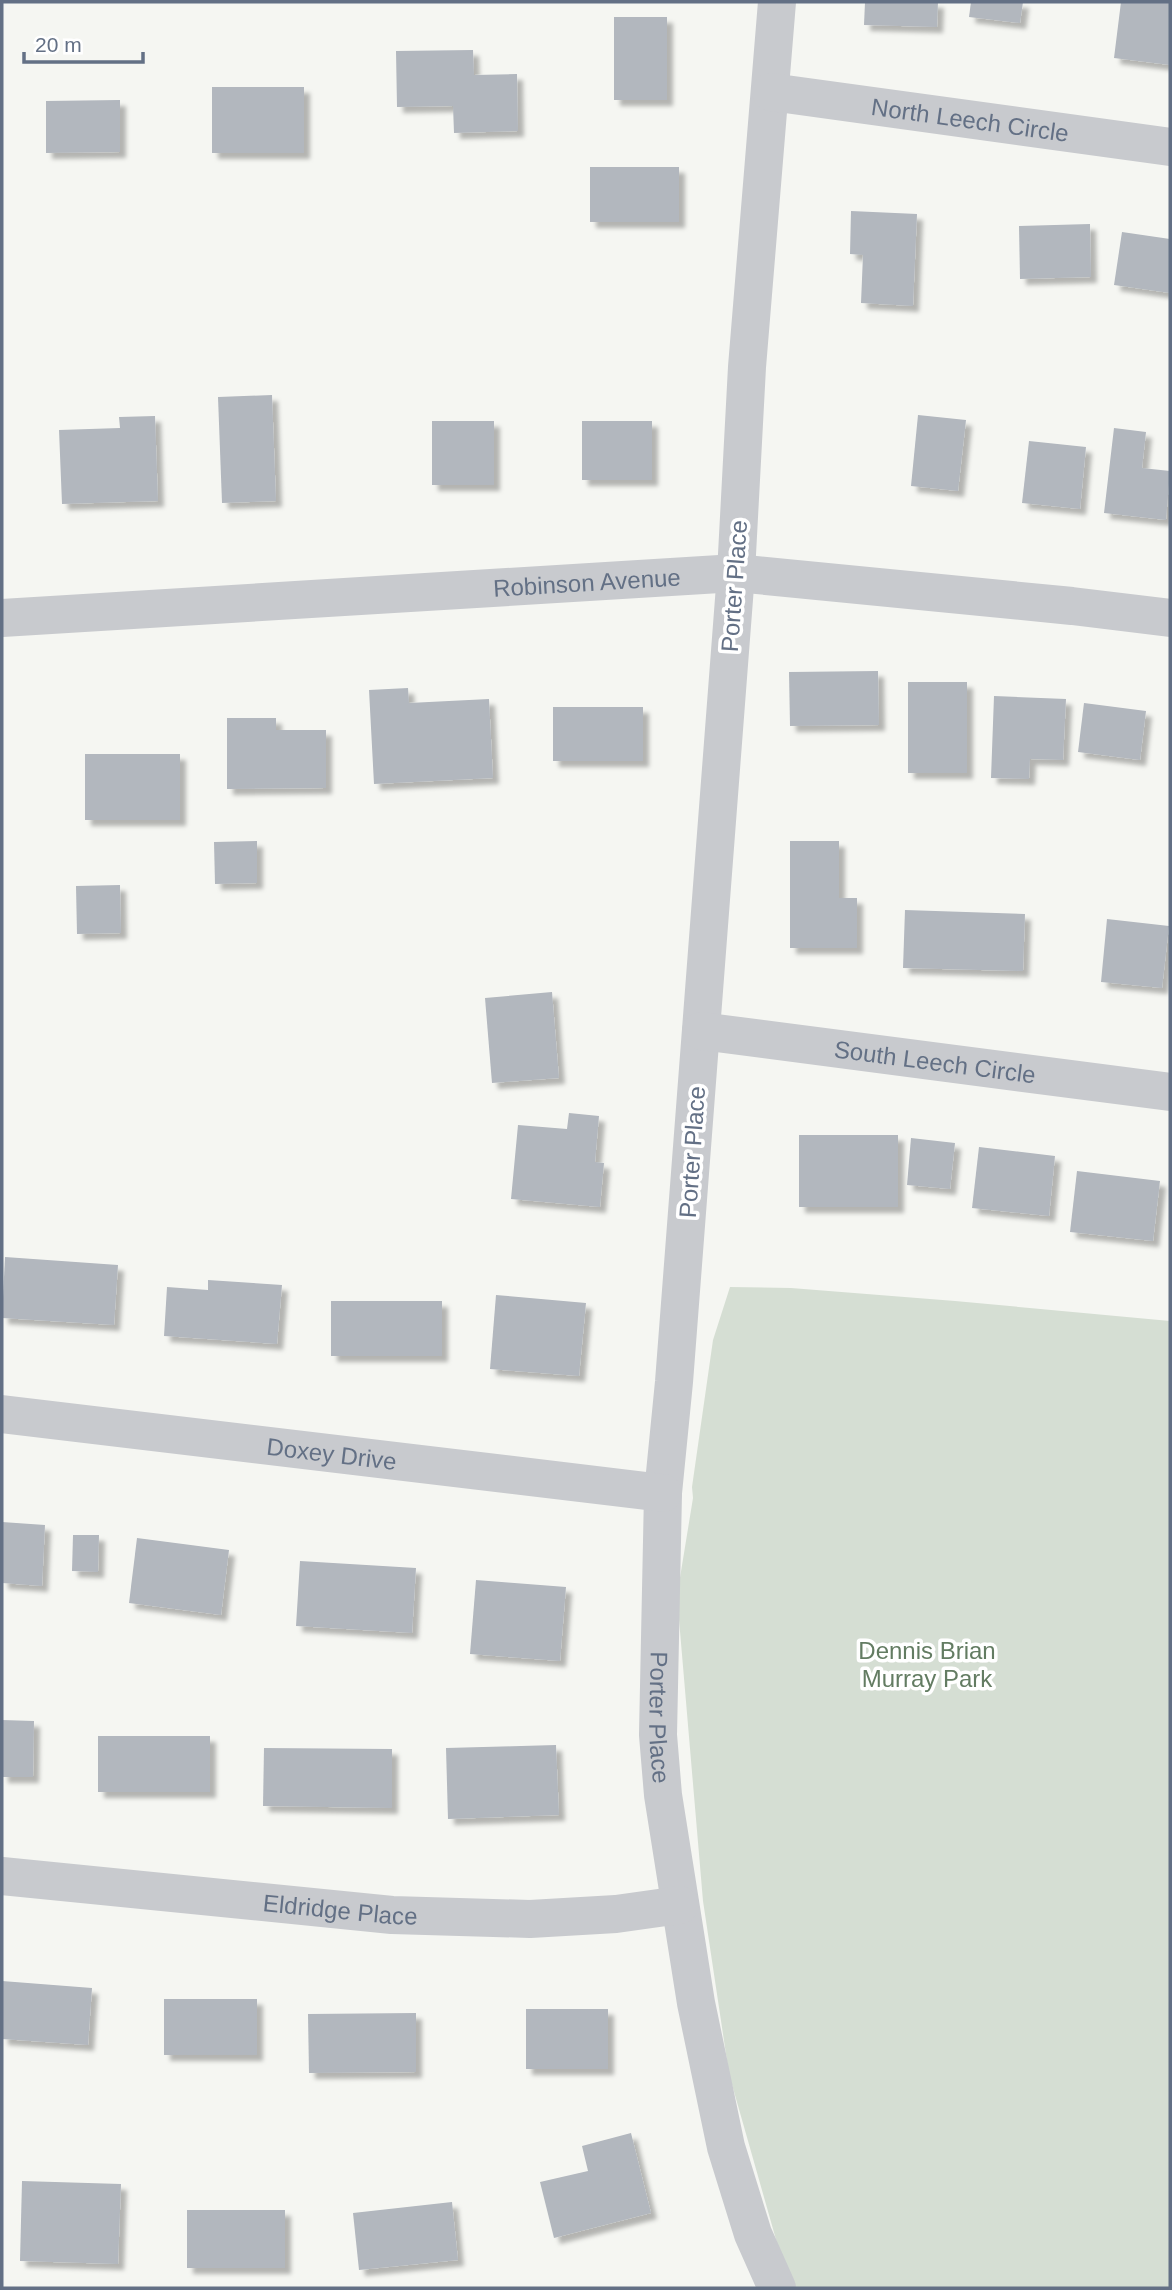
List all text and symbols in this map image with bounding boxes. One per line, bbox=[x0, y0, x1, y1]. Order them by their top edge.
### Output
scale bar bbox=[24, 21, 144, 65]
text: 20 m bbox=[35, 33, 82, 56]
street label: North Leech Circle bbox=[870, 92, 1070, 146]
street label: Porter Place bbox=[716, 519, 752, 653]
street label: Robinson Avenue bbox=[492, 563, 681, 601]
street label: South Leech Circle bbox=[833, 1035, 1037, 1088]
street label: Porter Place bbox=[674, 1085, 710, 1219]
street label: Doxey Drive bbox=[265, 1432, 398, 1475]
park label: Dennis Brian Murray Park bbox=[858, 1637, 996, 1692]
street label: Porter Place bbox=[644, 1651, 675, 1785]
street label: Eldridge Place bbox=[262, 1889, 418, 1929]

